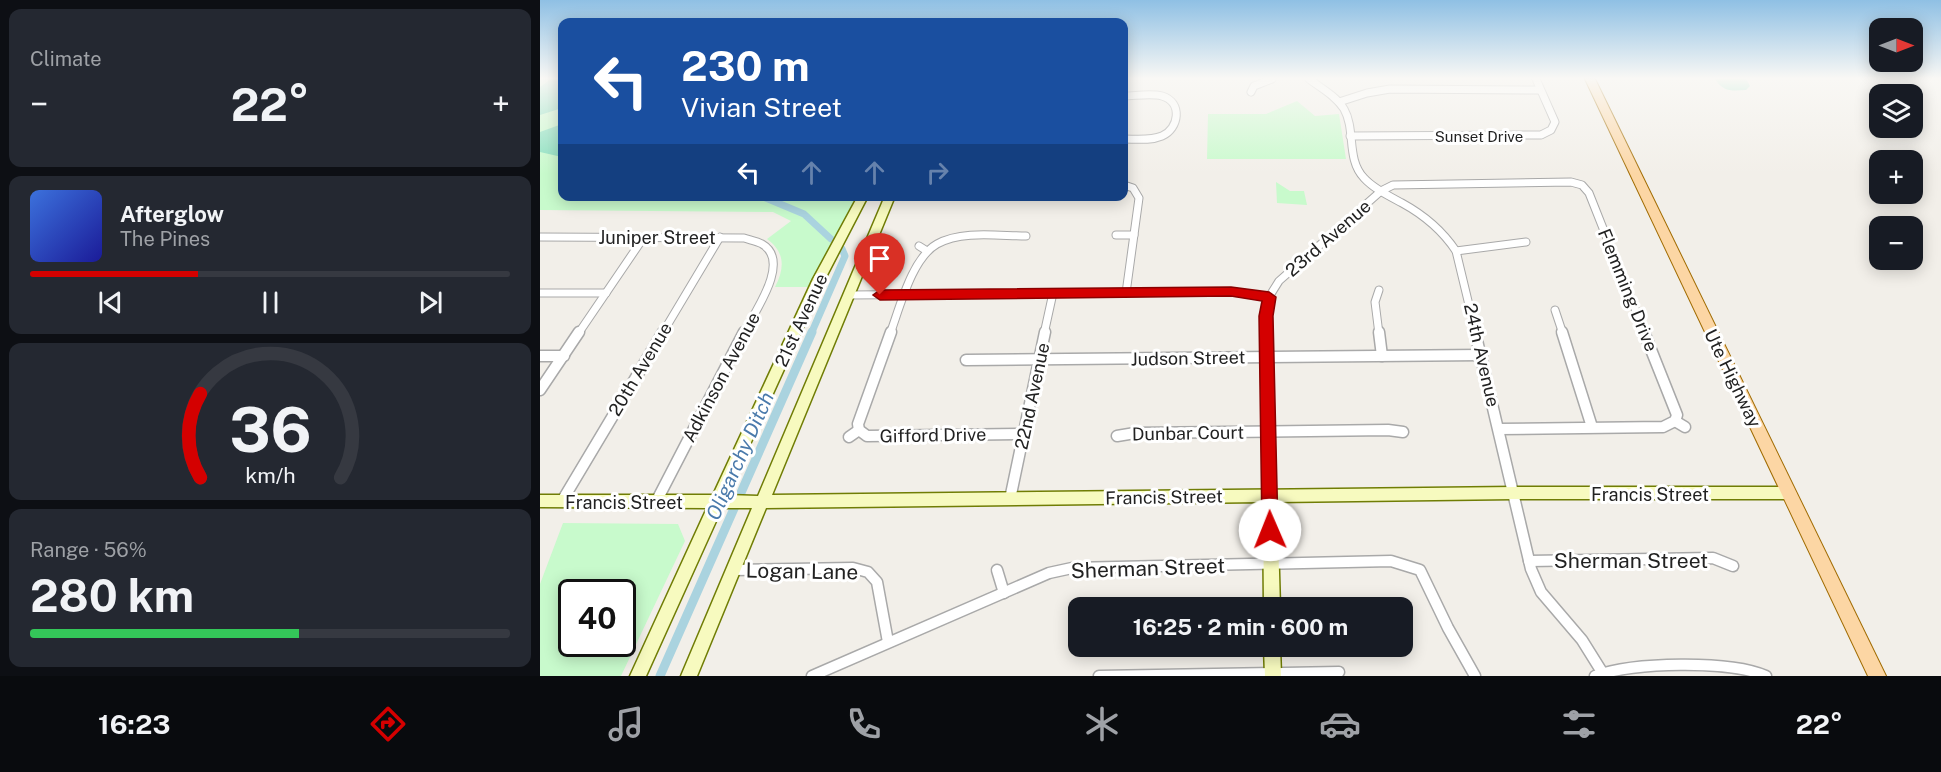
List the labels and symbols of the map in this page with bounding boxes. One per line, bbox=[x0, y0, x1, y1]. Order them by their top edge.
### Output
north arrow bbox=[1869, 18, 1923, 72]
street label: Sunset Drive bbox=[1435, 128, 1523, 145]
street label: 23rd Avenue bbox=[1281, 195, 1375, 281]
street label: Flemming Drive bbox=[1594, 226, 1662, 354]
street label: Juniper Street bbox=[598, 227, 716, 248]
pin bbox=[854, 233, 905, 295]
street label: 21st Avenue bbox=[770, 270, 832, 370]
street label: 24th Avenue bbox=[1460, 301, 1504, 409]
street label: Adkinson Avenue bbox=[678, 308, 764, 446]
street label: 20th Avenue bbox=[604, 318, 676, 420]
street label: Ute Highway bbox=[1700, 325, 1766, 431]
street label: 22nd Avenue bbox=[1010, 341, 1054, 451]
street label: Judson Street bbox=[1130, 346, 1246, 370]
water label: Oligarchy Ditch bbox=[701, 388, 779, 524]
street label: Dunbar Court bbox=[1132, 422, 1244, 444]
street label: Gifford Drive bbox=[880, 424, 986, 446]
street label: Francis Street bbox=[1591, 484, 1709, 505]
street label: Francis Street bbox=[1105, 485, 1223, 509]
street label: Francis Street bbox=[565, 492, 683, 513]
position arrow bbox=[1238, 498, 1302, 562]
street label: Sherman Street bbox=[1554, 548, 1708, 573]
street label: Sherman Street bbox=[1070, 553, 1226, 583]
street label: Logan Lane bbox=[746, 558, 858, 584]
speed limit sign: 40 bbox=[558, 579, 636, 657]

